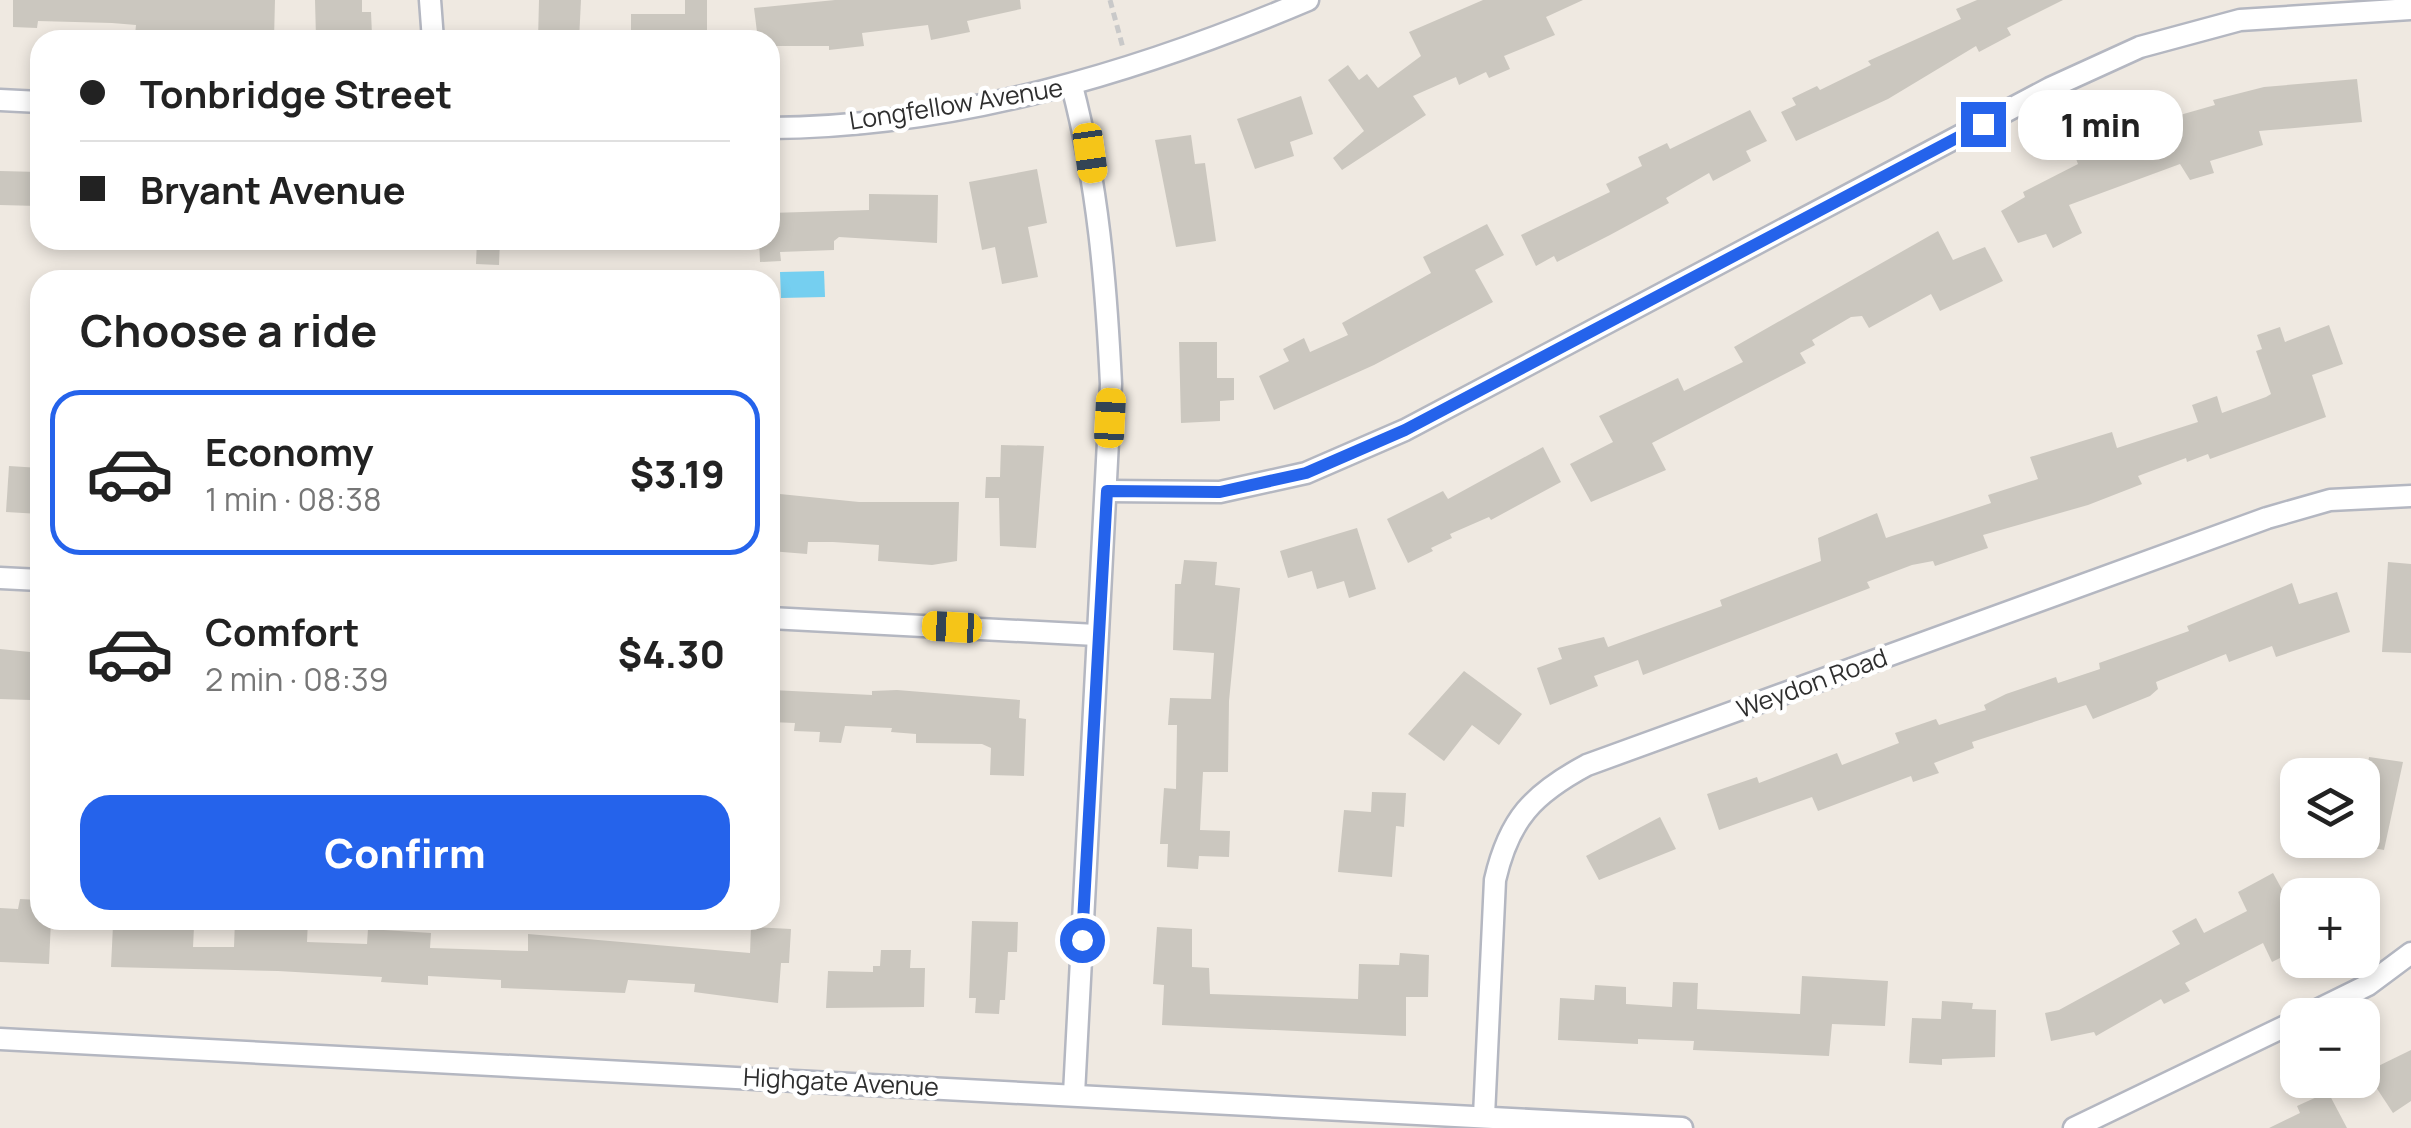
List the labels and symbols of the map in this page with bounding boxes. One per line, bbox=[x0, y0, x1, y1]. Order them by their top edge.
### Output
street label: Longfellow Avenue bbox=[847, 69, 1065, 138]
callout: 1 min bbox=[2018, 89, 2183, 159]
route end bbox=[1961, 102, 2006, 147]
car bbox=[1071, 121, 1109, 185]
car bbox=[1093, 387, 1127, 449]
car bbox=[921, 610, 983, 644]
street label: Weydon Road bbox=[1732, 639, 1892, 726]
route start bbox=[1060, 918, 1105, 963]
street label: Highgate Avenue bbox=[742, 1059, 940, 1104]

